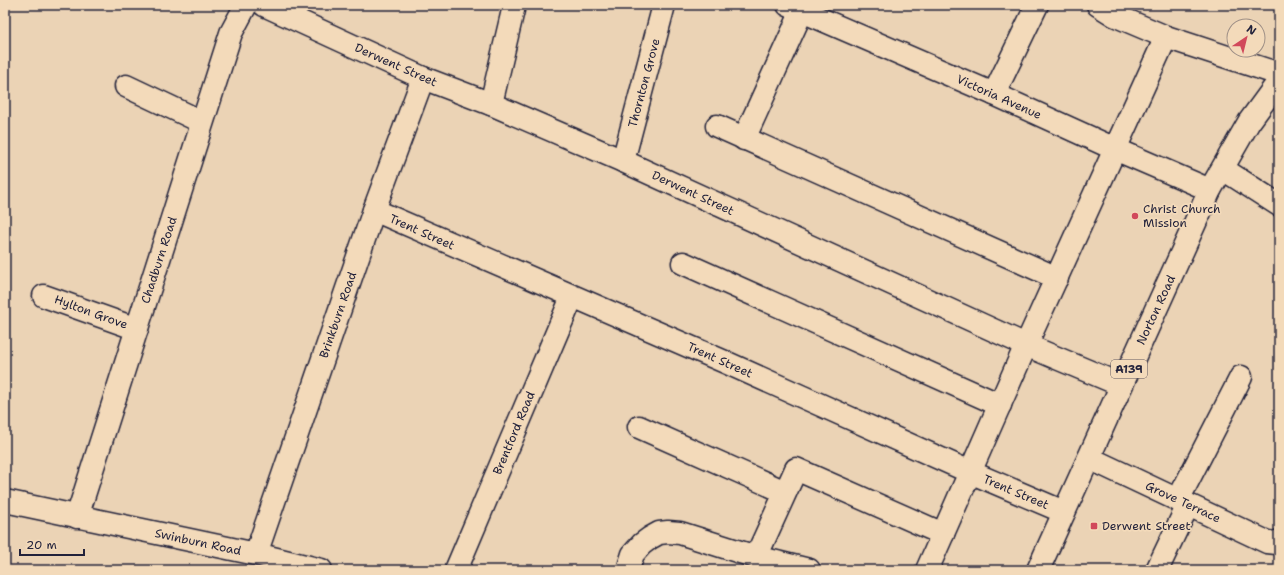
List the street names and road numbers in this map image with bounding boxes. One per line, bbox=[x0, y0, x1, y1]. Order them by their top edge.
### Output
street label: Thornton Grove bbox=[624, 36, 664, 129]
street label: Derwent Street bbox=[352, 40, 440, 90]
street label: Victoria Avenue bbox=[954, 71, 1044, 123]
street label: Derwent Street bbox=[649, 167, 737, 219]
street label: Trent Street bbox=[387, 210, 457, 254]
street label: Chadburn Road bbox=[137, 214, 181, 305]
street label: Brinkburn Road bbox=[316, 269, 360, 360]
street label: Norton Road bbox=[1133, 272, 1179, 347]
street label: Hylton Grove bbox=[52, 291, 130, 333]
street label: Trent Street bbox=[685, 338, 755, 382]
road number: A139 bbox=[1111, 360, 1147, 378]
street label: Brentford Road bbox=[489, 388, 539, 477]
street label: Trent Street bbox=[981, 471, 1051, 513]
street label: Grove Terrace bbox=[1143, 478, 1223, 526]
street label: Swinburn Road bbox=[153, 525, 243, 559]

